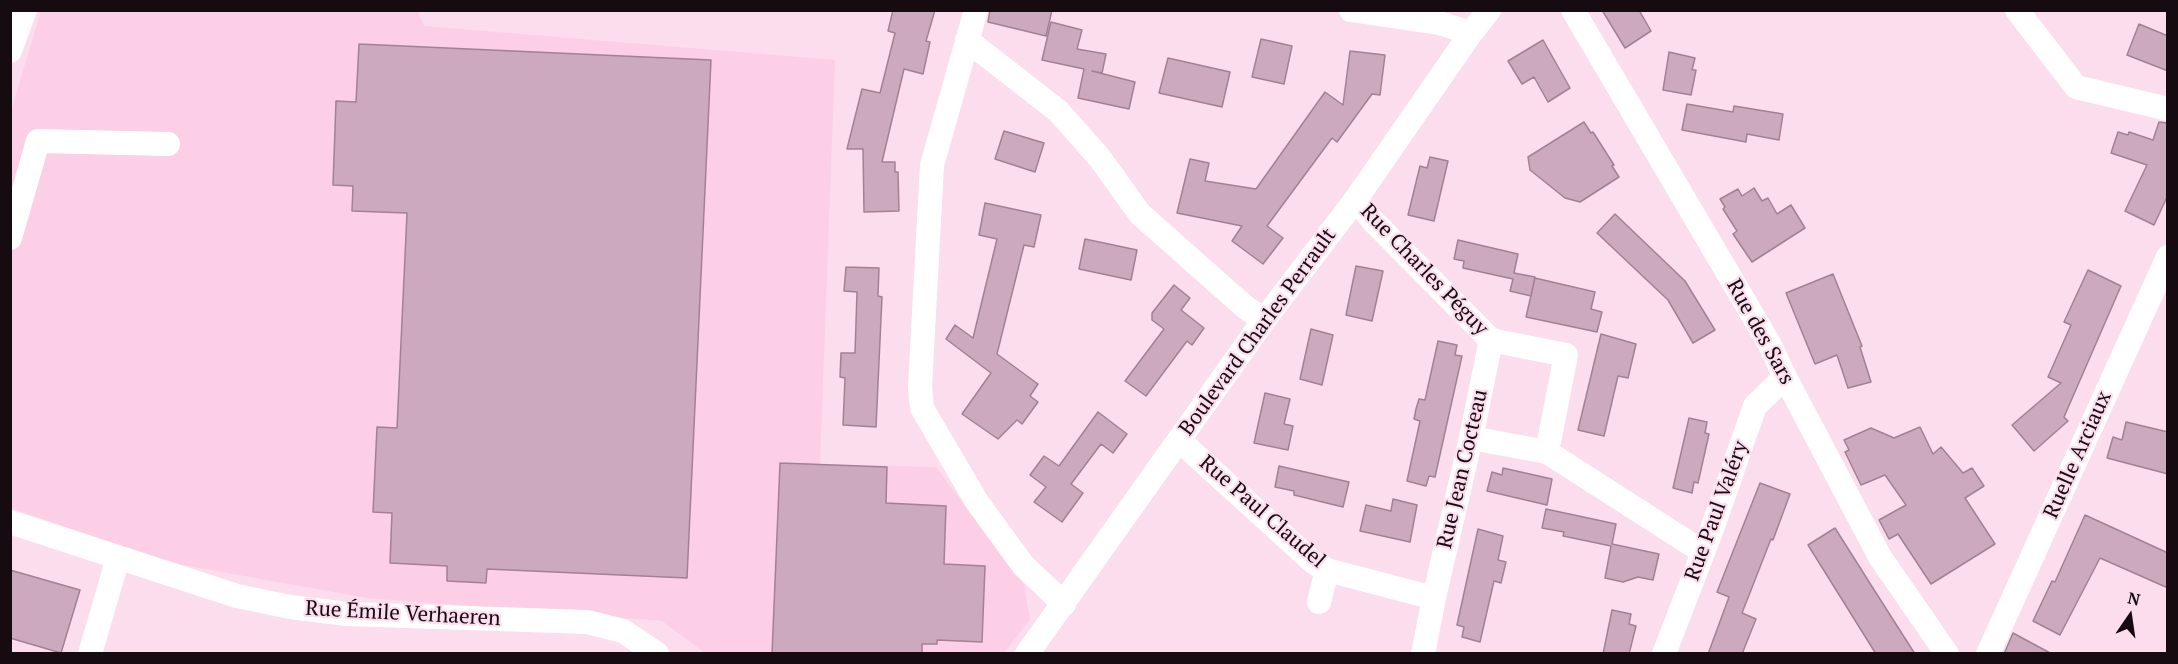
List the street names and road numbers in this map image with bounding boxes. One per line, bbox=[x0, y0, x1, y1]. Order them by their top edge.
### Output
street label: Rue Charles Péguy bbox=[1355, 199, 1493, 341]
street label: Boulevard Charles Perrault bbox=[1174, 223, 1342, 441]
street label: Rue des Sars bbox=[1721, 275, 1799, 389]
street label: Rue Jean Cocteau bbox=[1432, 387, 1494, 551]
street label: Ruelle Arciaux bbox=[2039, 388, 2117, 522]
street label: Rue Paul Valéry bbox=[1680, 438, 1754, 584]
street label: Rue Paul Claudel bbox=[1194, 450, 1330, 574]
street label: Rue Émile Verhaeren bbox=[305, 596, 501, 632]

